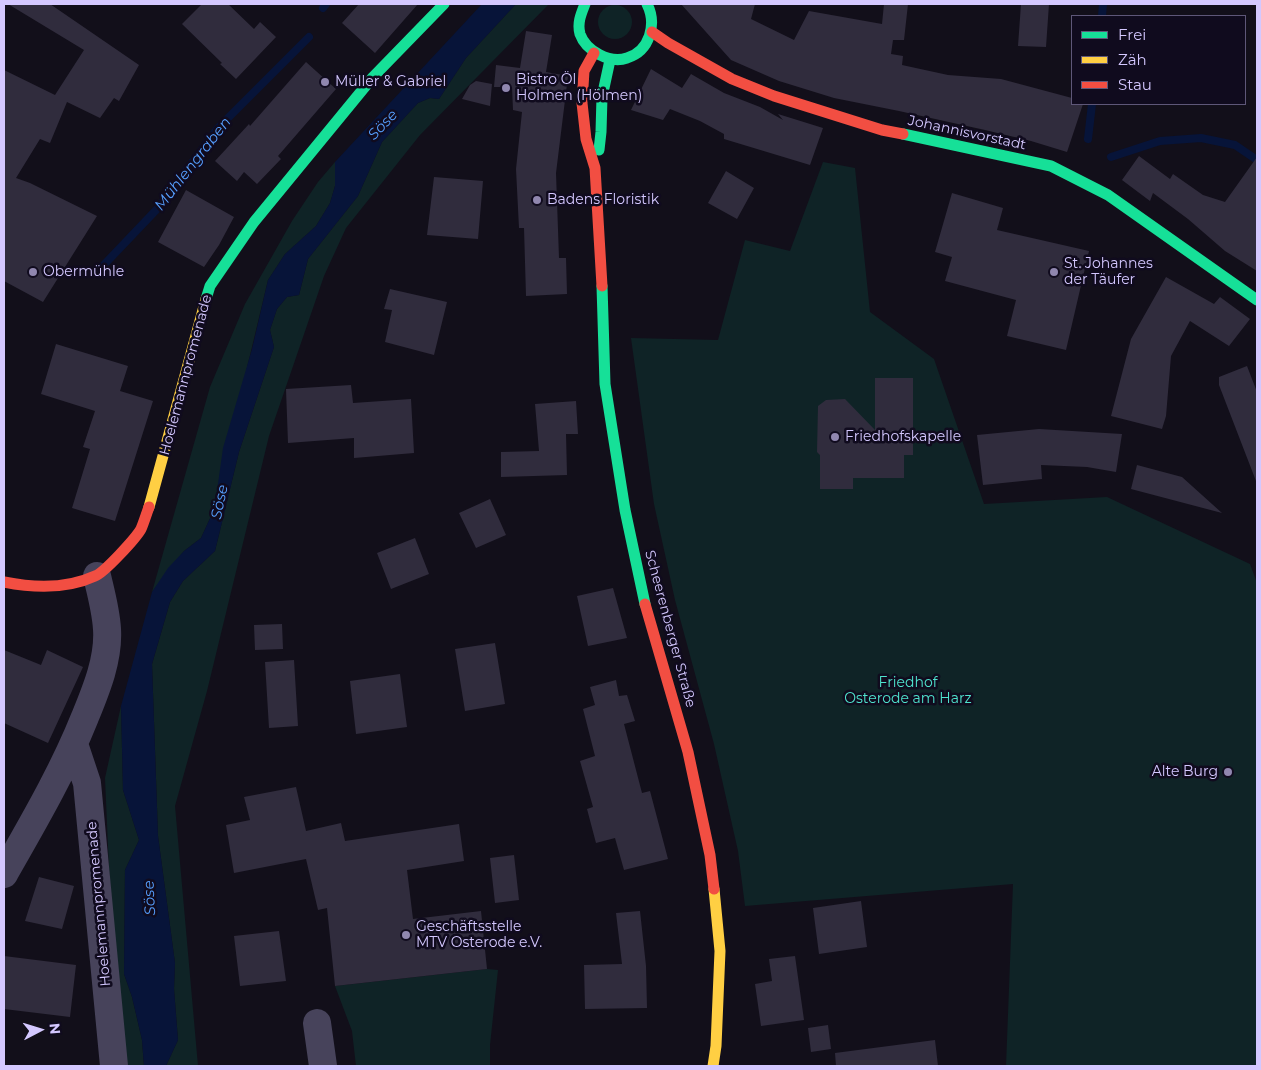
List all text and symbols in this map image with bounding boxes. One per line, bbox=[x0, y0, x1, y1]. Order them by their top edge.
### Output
legend bbox=[1071, 15, 1246, 105]
text: Frei bbox=[1118, 25, 1146, 44]
text: Zäh bbox=[1118, 50, 1147, 69]
place label: Bistro Öl Holmen (Hölmen) bbox=[516, 72, 642, 104]
place label: Müller & Gabriel bbox=[335, 74, 446, 90]
text: Stau bbox=[1118, 75, 1152, 94]
marker: Müller & Gabriel bbox=[319, 76, 331, 88]
marker: Bistro Öl Holmen (Hölmen) bbox=[500, 82, 512, 94]
water label: Söse bbox=[364, 106, 402, 144]
street label: Johannisvorstadt bbox=[906, 112, 1028, 154]
water label: Mühlengraben bbox=[151, 114, 235, 214]
place label: Badens Floristik bbox=[547, 192, 659, 208]
marker: Badens Floristik bbox=[531, 194, 543, 206]
place label: St. Johannes der Täufer bbox=[1064, 256, 1153, 288]
place label: Obermühle bbox=[43, 264, 124, 280]
marker: Obermühle bbox=[27, 266, 39, 278]
marker: St. Johannes der Täufer bbox=[1048, 266, 1060, 278]
street label: Hoelemannpromenade bbox=[156, 293, 216, 457]
place label: Friedhofskapelle bbox=[845, 429, 961, 445]
marker: Friedhofskapelle bbox=[829, 431, 841, 443]
water label: Söse bbox=[208, 483, 232, 521]
street label: Scheerenberger Straße bbox=[641, 548, 699, 710]
park label: Friedhof Osterode am Harz bbox=[844, 675, 972, 708]
place label: Alte Burg bbox=[1152, 764, 1218, 780]
marker: Alte Burg bbox=[1222, 766, 1234, 778]
street label: Hoelemannpromenade bbox=[83, 821, 115, 987]
water label: Söse bbox=[140, 880, 160, 916]
place label: Geschäftsstelle MTV Osterode e.V. bbox=[416, 919, 542, 952]
marker: Geschäftsstelle MTV Osterode e.V. bbox=[400, 929, 412, 941]
north arrow bbox=[15, 1005, 65, 1055]
text: N bbox=[45, 1022, 64, 1035]

